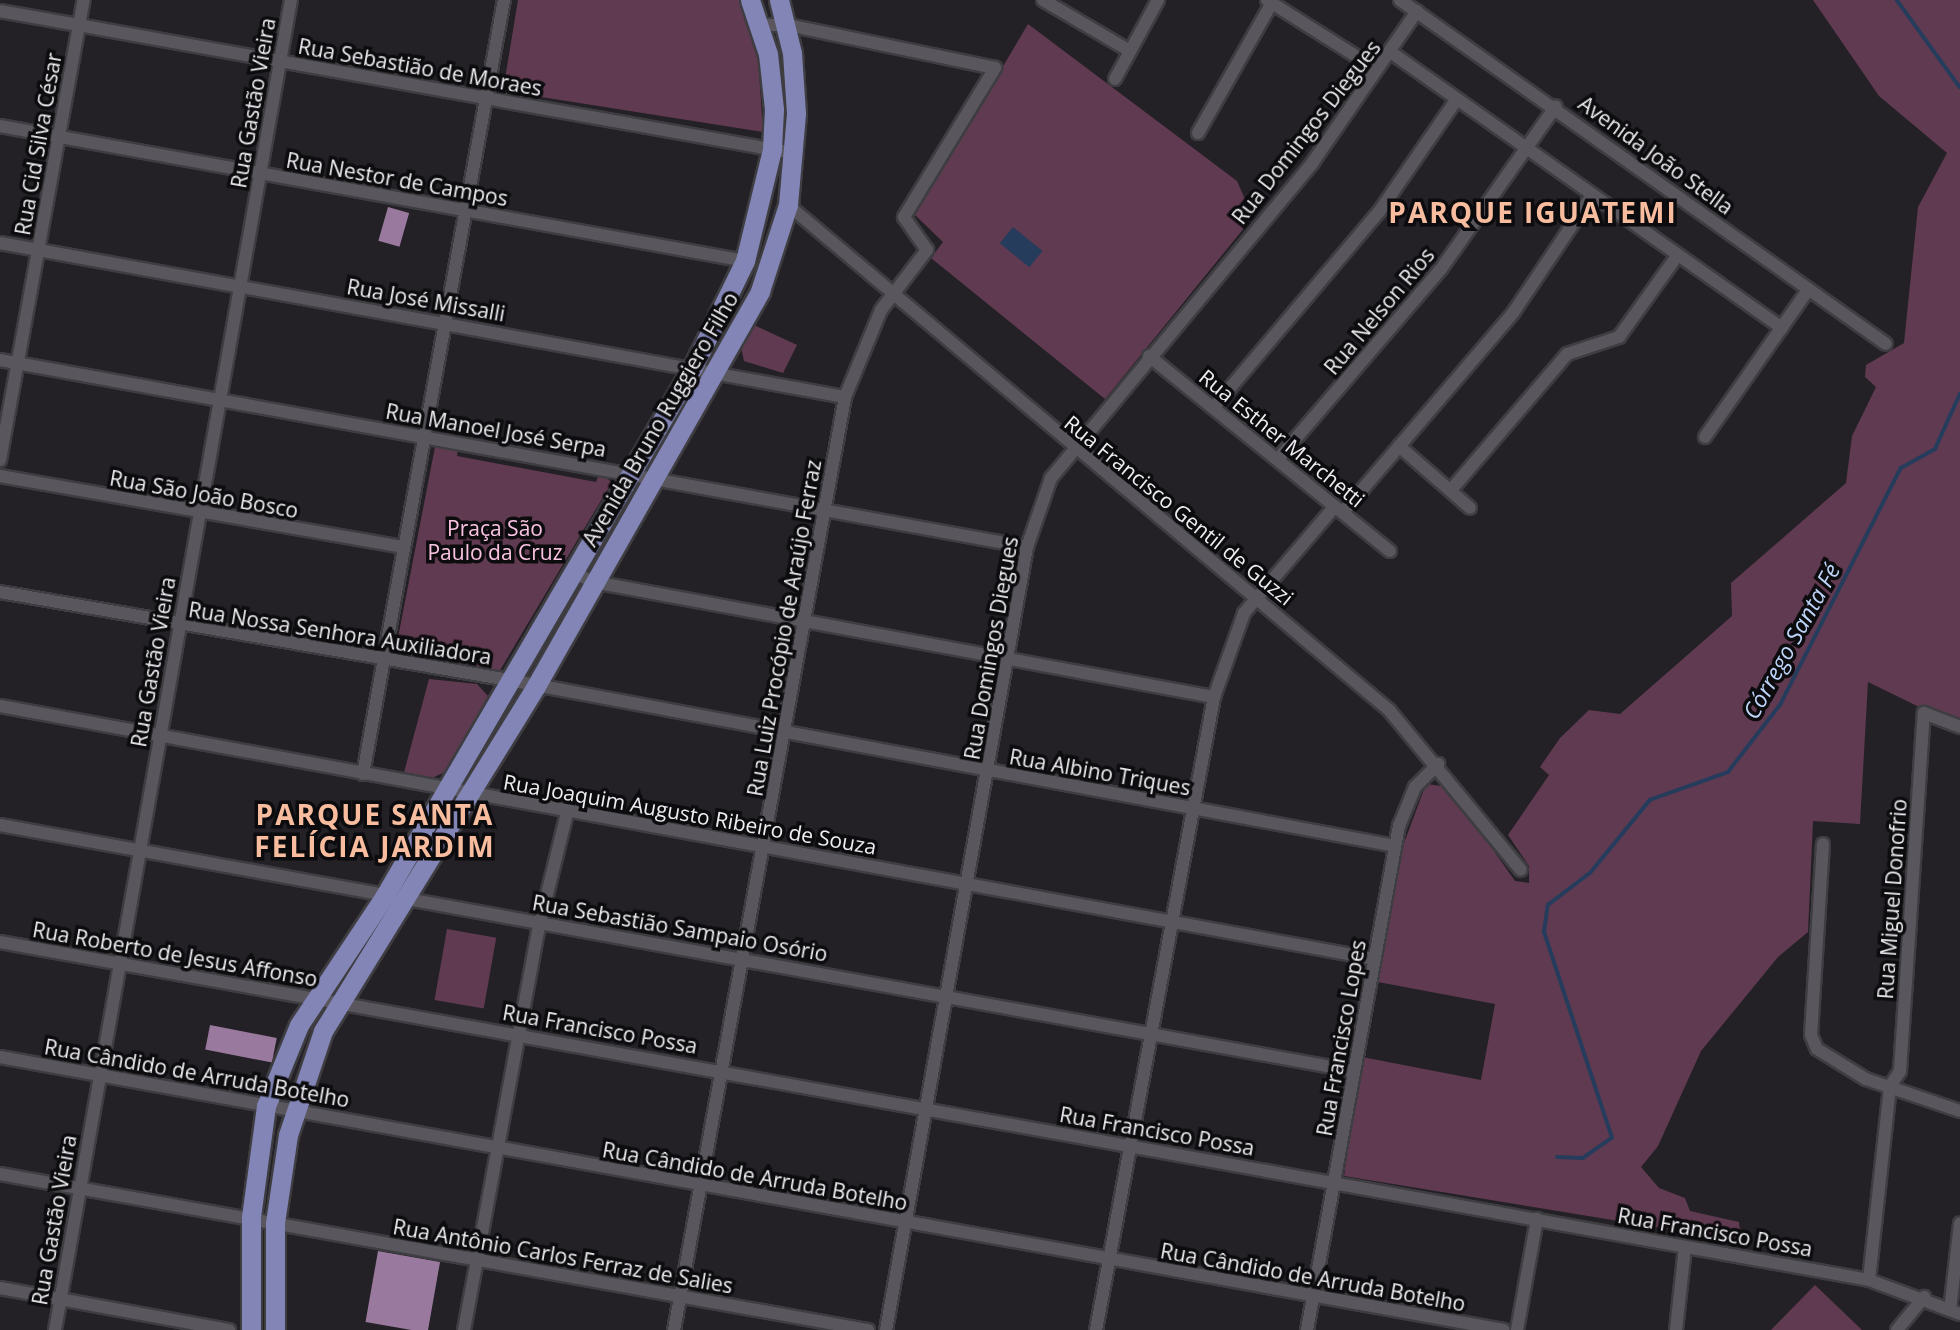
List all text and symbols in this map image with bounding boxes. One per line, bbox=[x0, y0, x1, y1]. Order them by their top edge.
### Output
street label: Rua Gastão Vieira bbox=[226, 16, 280, 190]
street label: Rua Sebastião de Moraes bbox=[296, 33, 544, 101]
street label: Rua Domingos Diegues bbox=[1226, 35, 1386, 229]
street label: Rua Cid Silva César bbox=[10, 51, 66, 237]
street label: Avenida João Stella bbox=[1574, 90, 1738, 220]
street label: Rua Nestor de Campos bbox=[284, 147, 510, 211]
district label: PARQUE IGUATEMI bbox=[1390, 195, 1676, 229]
street label: Rua Nelson Rios bbox=[1319, 242, 1439, 380]
street label: Rua José Missalli bbox=[345, 274, 507, 326]
street label: Avenida Bruno Ruggiero Filho bbox=[577, 288, 743, 550]
street label: Rua Esther Marchetti bbox=[1194, 364, 1370, 512]
street label: Rua Manoel José Serpa bbox=[384, 398, 608, 462]
street label: Rua Francisco Gentil de Guzzi bbox=[1059, 410, 1299, 610]
street label: Rua Luiz Procópio de Araújo Ferraz bbox=[742, 458, 826, 798]
street label: Rua São João Bosco bbox=[108, 465, 300, 523]
park label: Praça São Paulo da Cruz bbox=[427, 515, 563, 565]
street label: Rua Domingos Diegues bbox=[959, 534, 1023, 762]
water label: Córrego Santa Fé bbox=[1737, 558, 1845, 724]
street label: Rua Gastão Vieira bbox=[126, 575, 180, 749]
street label: Rua Nossa Senhora Auxiliadora bbox=[187, 597, 493, 669]
street label: Rua Albino Triques bbox=[1007, 744, 1193, 800]
street label: Rua Joaquim Augusto Ribeiro de Souza bbox=[502, 769, 878, 859]
district label: PARQUE SANTA FELÍCIA JARDIM bbox=[256, 797, 494, 863]
street label: Rua Miguel Donofrio bbox=[1872, 798, 1912, 1000]
street label: Rua Sebastião Sampaio Osório bbox=[530, 890, 830, 966]
street label: Rua Roberto de Jesus Affonso bbox=[31, 917, 319, 991]
street label: Rua Francisco Lopes bbox=[1311, 938, 1371, 1138]
street label: Rua Francisco Possa bbox=[501, 999, 699, 1059]
street label: Rua Cândido de Arruda Botelho bbox=[42, 1034, 352, 1112]
street label: Rua Francisco Possa bbox=[1058, 1101, 1256, 1161]
street label: Rua Gastão Vieira bbox=[27, 1133, 81, 1307]
street label: Rua Cândido de Arruda Botelho bbox=[600, 1137, 910, 1215]
street label: Rua Francisco Possa bbox=[1616, 1202, 1814, 1262]
street label: Rua Antônio Carlos Ferraz de Salies bbox=[391, 1214, 735, 1298]
street label: Rua Cândido de Arruda Botelho bbox=[1158, 1238, 1468, 1316]

